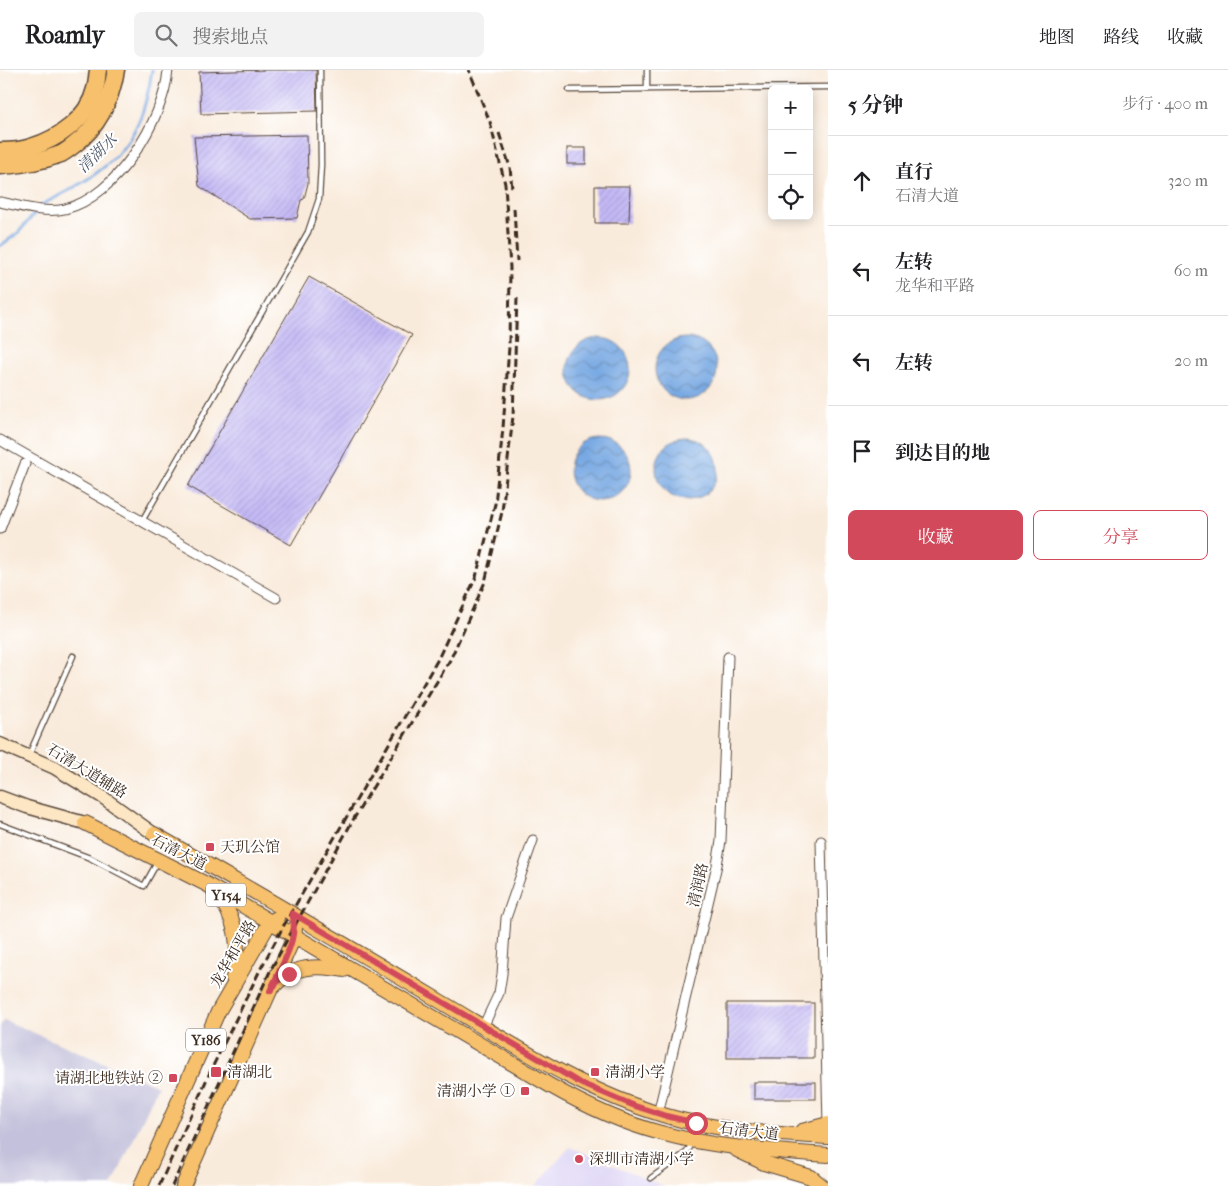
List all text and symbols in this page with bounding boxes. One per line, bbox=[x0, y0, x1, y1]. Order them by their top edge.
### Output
search box bbox=[134, 12, 484, 57]
text: Roamly bbox=[25, 21, 104, 49]
icon: search bbox=[152, 21, 180, 49]
text: 搜索地点 bbox=[192, 26, 268, 48]
text: 地图 bbox=[1039, 27, 1075, 48]
text: 路线 bbox=[1103, 27, 1139, 48]
text: 收藏 bbox=[1167, 27, 1203, 48]
map controls bbox=[768, 85, 813, 220]
button: + bbox=[768, 85, 813, 130]
text: 5 分钟 bbox=[848, 93, 904, 117]
text: 步行 · 400 m bbox=[1122, 94, 1208, 113]
water label: 清湖水 bbox=[73, 128, 122, 176]
button: − bbox=[768, 130, 813, 175]
text: 直行 bbox=[895, 161, 933, 183]
icon: ahead bbox=[848, 167, 876, 195]
text: 320 m bbox=[1168, 171, 1208, 190]
button: locate bbox=[768, 175, 813, 220]
text: 石清大道 bbox=[895, 186, 959, 205]
text: 左转 bbox=[895, 251, 933, 273]
icon: left bbox=[848, 257, 876, 285]
text: 60 m bbox=[1174, 261, 1208, 280]
text: 龙华和平路 bbox=[895, 276, 975, 295]
icon: left bbox=[848, 347, 876, 375]
text: 20 m bbox=[1174, 351, 1208, 370]
text: 左转 bbox=[895, 352, 933, 374]
icon: arrive bbox=[848, 437, 876, 465]
text: 到达目的地 bbox=[895, 442, 990, 464]
button: 收藏 bbox=[848, 510, 1023, 560]
button: 分享 bbox=[1033, 510, 1208, 560]
street label: 石清大道辅路 bbox=[44, 740, 130, 802]
street label: 石清大道 bbox=[148, 830, 210, 874]
place label: 天玑公馆 bbox=[220, 838, 280, 856]
marker: 天玑公馆 bbox=[204, 841, 216, 853]
street label: 清润路 bbox=[684, 861, 712, 909]
road number: Y154 bbox=[206, 884, 246, 906]
street label: 龙华和平路 bbox=[206, 917, 260, 991]
route end bbox=[278, 963, 301, 986]
road number: Y186 bbox=[186, 1028, 226, 1052]
place label: 清湖北 bbox=[227, 1063, 272, 1081]
place label: 清湖小学 bbox=[605, 1063, 665, 1081]
marker: 清湖北 bbox=[209, 1065, 223, 1079]
marker: 清湖小学 bbox=[589, 1066, 601, 1078]
place label: 请湖北地铁站 ② bbox=[55, 1069, 163, 1087]
marker: 请湖北地铁站 ② bbox=[167, 1072, 179, 1084]
place label: 清湖小学 ① bbox=[437, 1082, 515, 1100]
marker: 清湖小学 ① bbox=[519, 1085, 531, 1097]
route start bbox=[685, 1112, 708, 1135]
street label: 石清大道 bbox=[718, 1118, 780, 1144]
place label: 深圳市清湖小学 bbox=[589, 1150, 694, 1168]
marker: 深圳市清湖小学 bbox=[573, 1153, 585, 1165]

